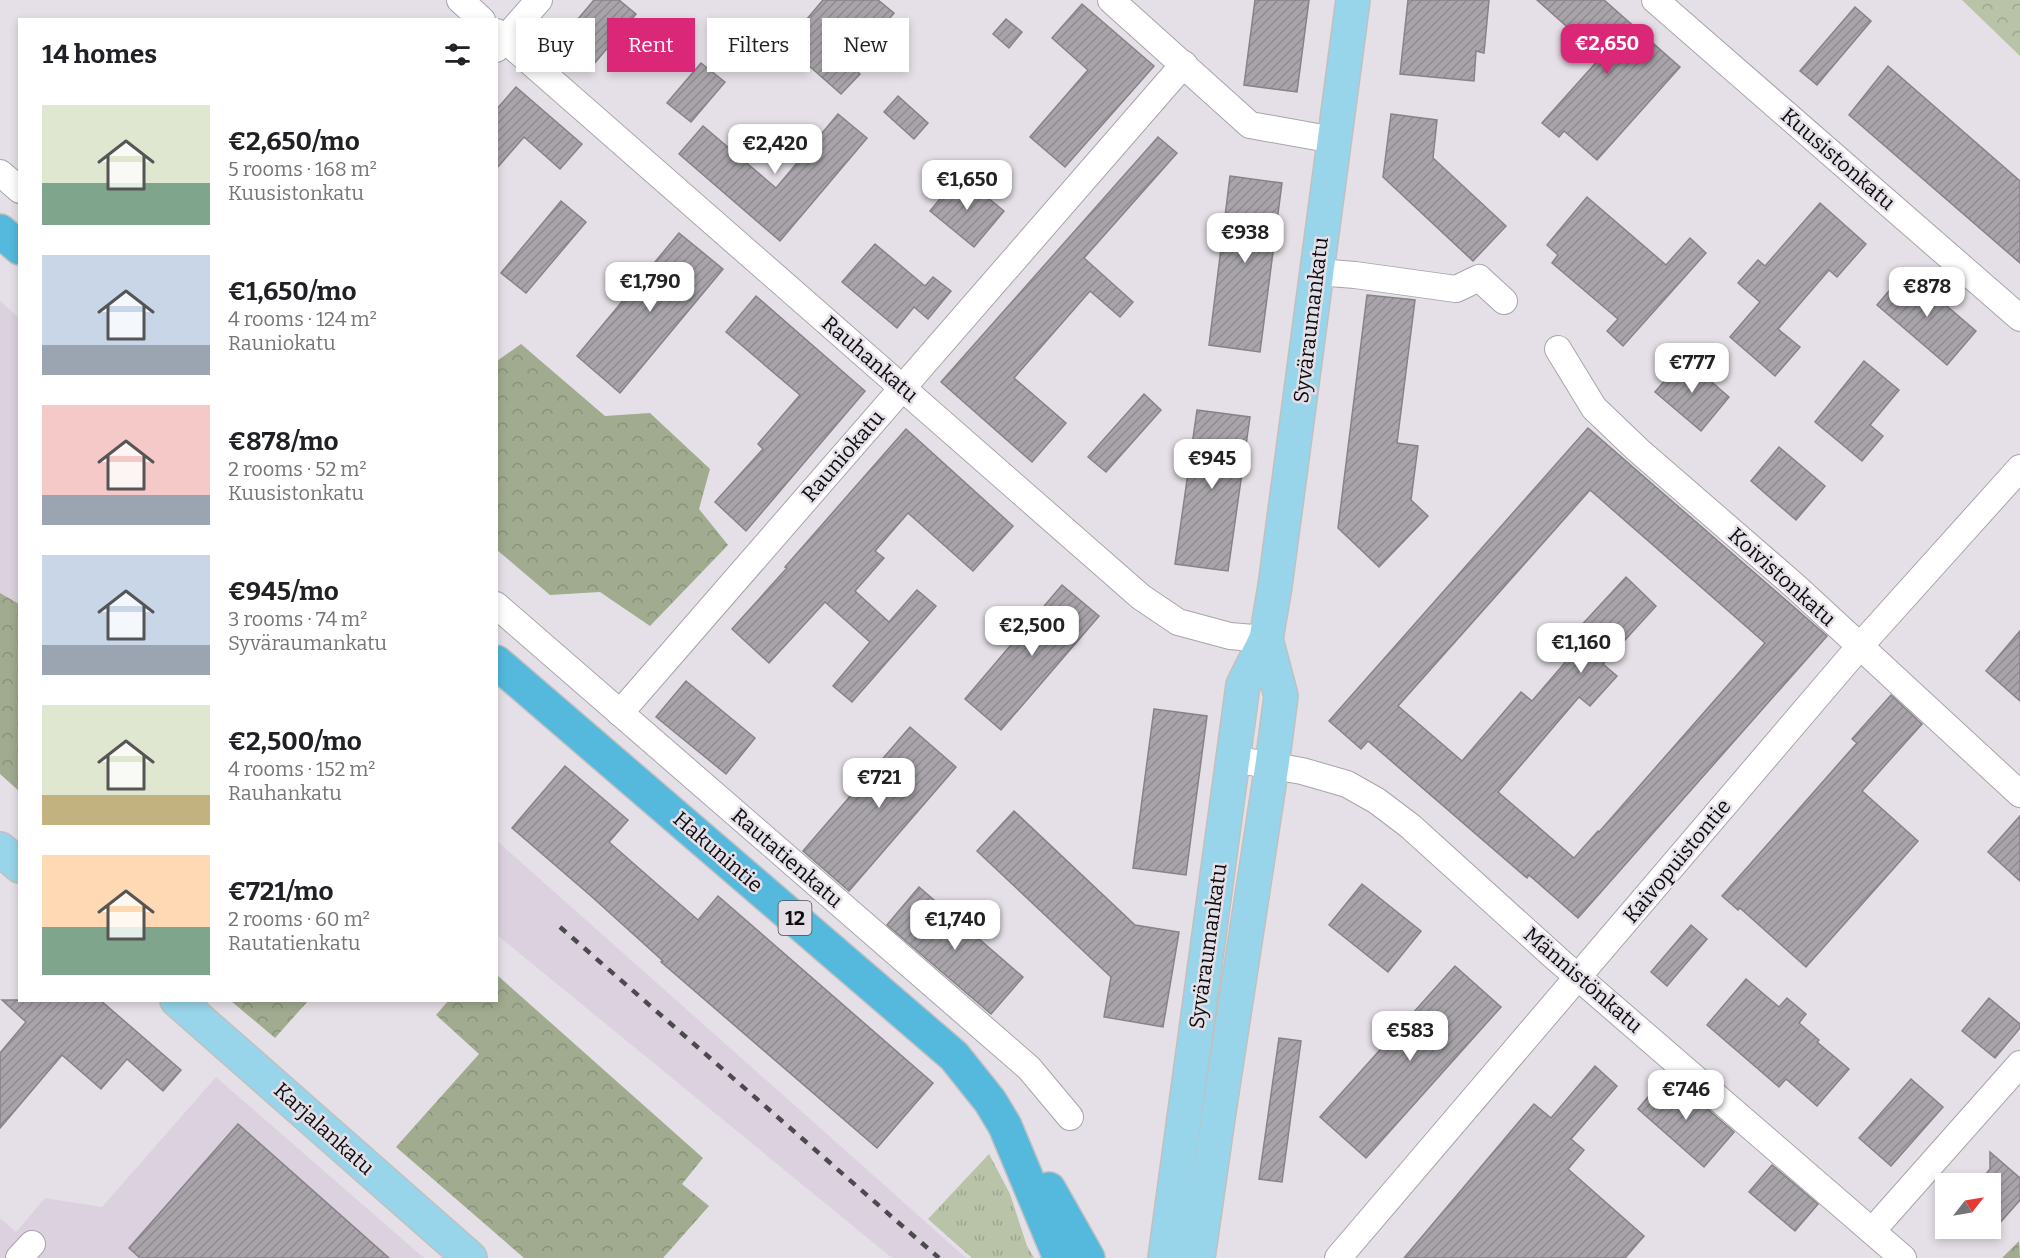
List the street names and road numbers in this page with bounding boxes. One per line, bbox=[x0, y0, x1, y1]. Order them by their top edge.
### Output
street label: Kuusistonkatu bbox=[1776, 102, 1900, 216]
street label: Syväraumankatu bbox=[1288, 236, 1334, 404]
street label: Rauhankatu bbox=[816, 310, 924, 408]
street label: Rauniokatu bbox=[796, 405, 890, 507]
street label: Koivistonkatu bbox=[1723, 522, 1841, 632]
street label: Kaivopuistontie bbox=[1618, 794, 1736, 928]
street label: Rautatienkatu bbox=[726, 803, 848, 913]
street label: Hakunintie bbox=[668, 806, 768, 898]
street label: Syväraumankatu bbox=[1184, 862, 1232, 1030]
road number: 12 bbox=[778, 901, 812, 935]
street label: Männistönkatu bbox=[1518, 921, 1648, 1039]
street label: Karjalankatu bbox=[269, 1077, 379, 1181]

